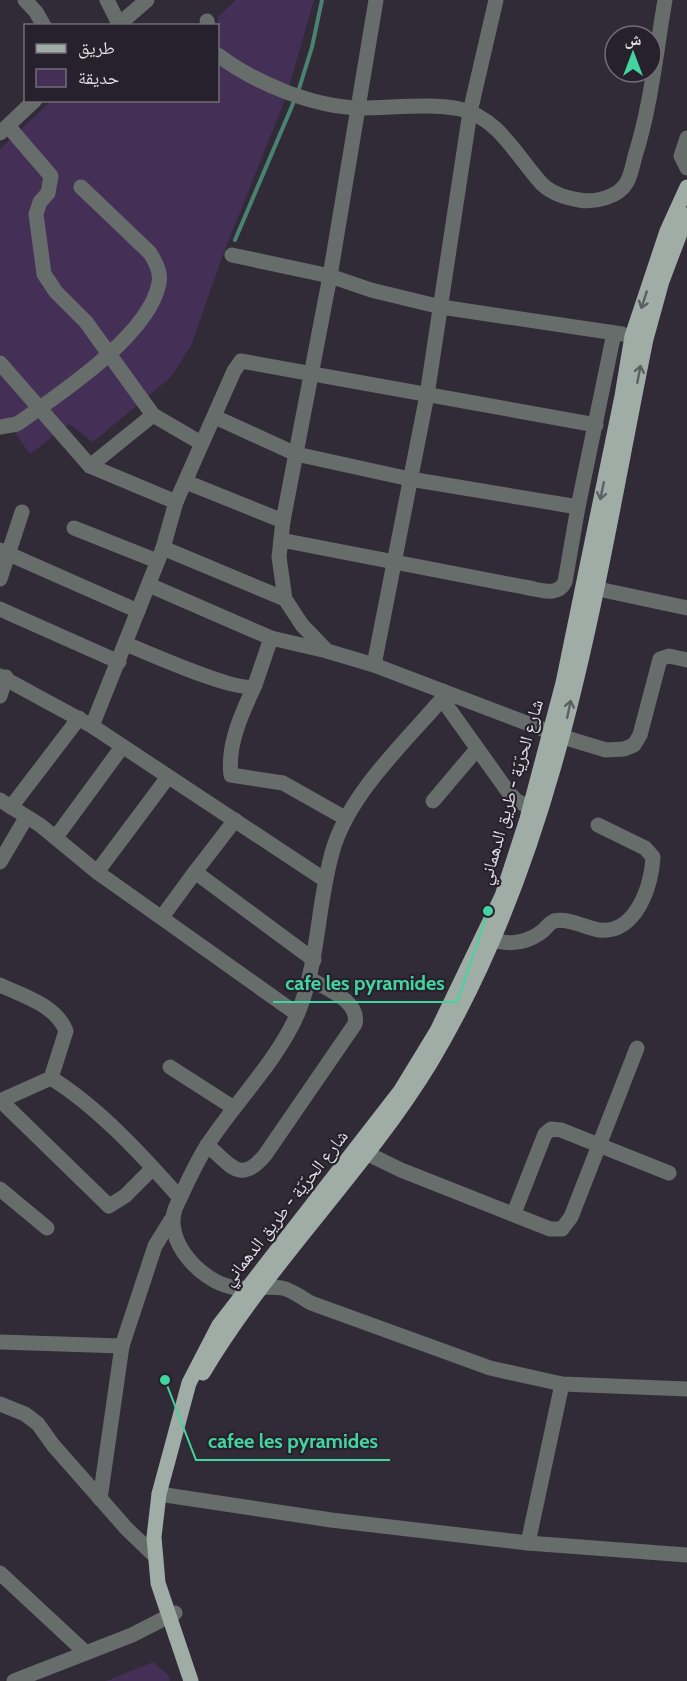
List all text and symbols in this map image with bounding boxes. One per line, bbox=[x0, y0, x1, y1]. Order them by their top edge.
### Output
legend bbox=[24, 24, 219, 102]
north arrow bbox=[603, 24, 663, 84]
text: ش bbox=[625, 30, 642, 49]
text: طريق bbox=[78, 37, 115, 59]
text: حديقة bbox=[78, 67, 119, 89]
one-way arrow bbox=[637, 290, 648, 309]
one-way arrow bbox=[634, 364, 645, 384]
one-way arrow bbox=[596, 480, 607, 500]
street label: شارع الحرّيّة - طريق الدهماني bbox=[474, 697, 551, 888]
one-way arrow bbox=[564, 699, 576, 718]
callout: cafe les pyramides bbox=[273, 964, 457, 1002]
text: cafe les pyramides bbox=[285, 971, 445, 995]
street label: شارع الحرّيّة - طريق الدهماني bbox=[217, 1126, 355, 1292]
callout: cafee les pyramides bbox=[196, 1422, 390, 1460]
text: cafee les pyramides bbox=[208, 1429, 378, 1453]

